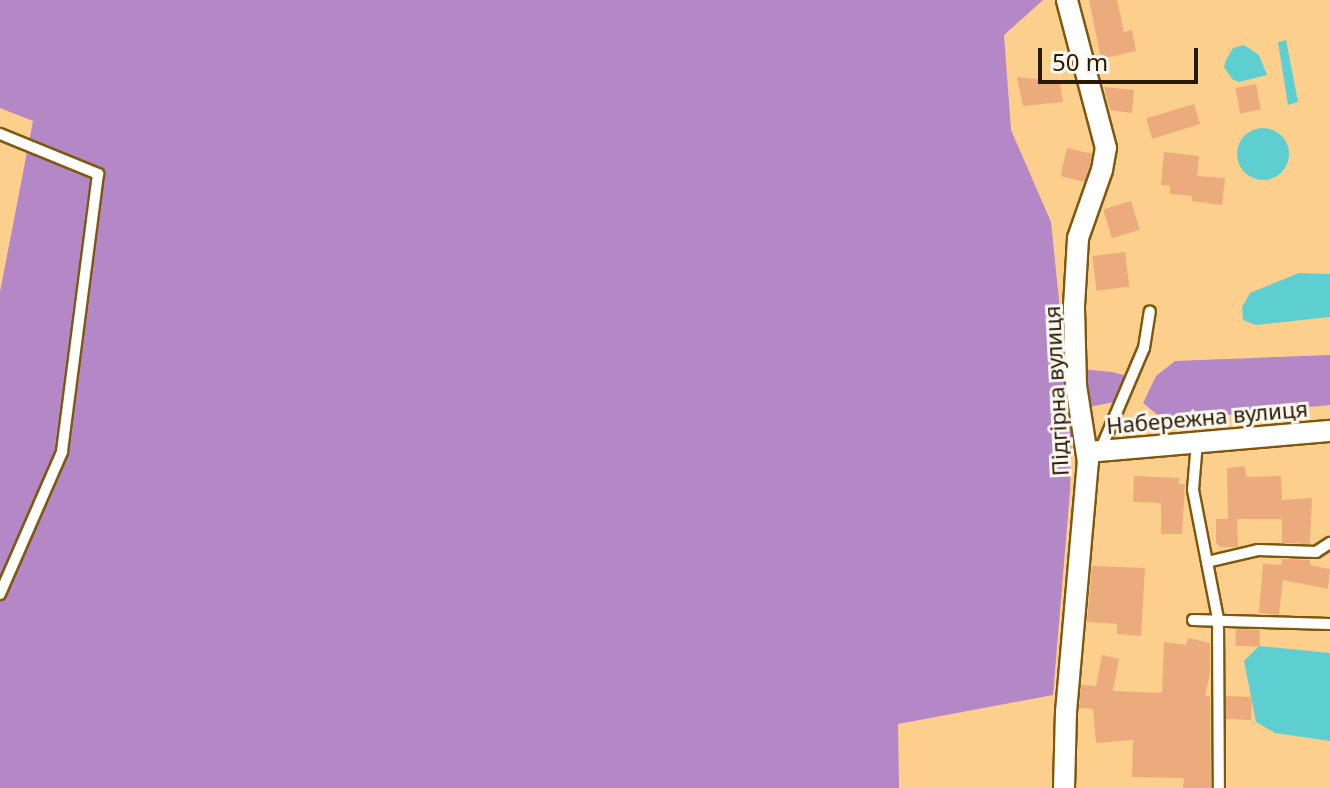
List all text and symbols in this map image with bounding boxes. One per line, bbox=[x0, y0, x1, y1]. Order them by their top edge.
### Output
scale bar bbox=[1042, 32, 1202, 82]
text: 50 m bbox=[1052, 45, 1108, 78]
street label: Підгірна вулиця bbox=[1038, 305, 1074, 477]
street label: Набережна вулиця bbox=[1105, 395, 1309, 439]

